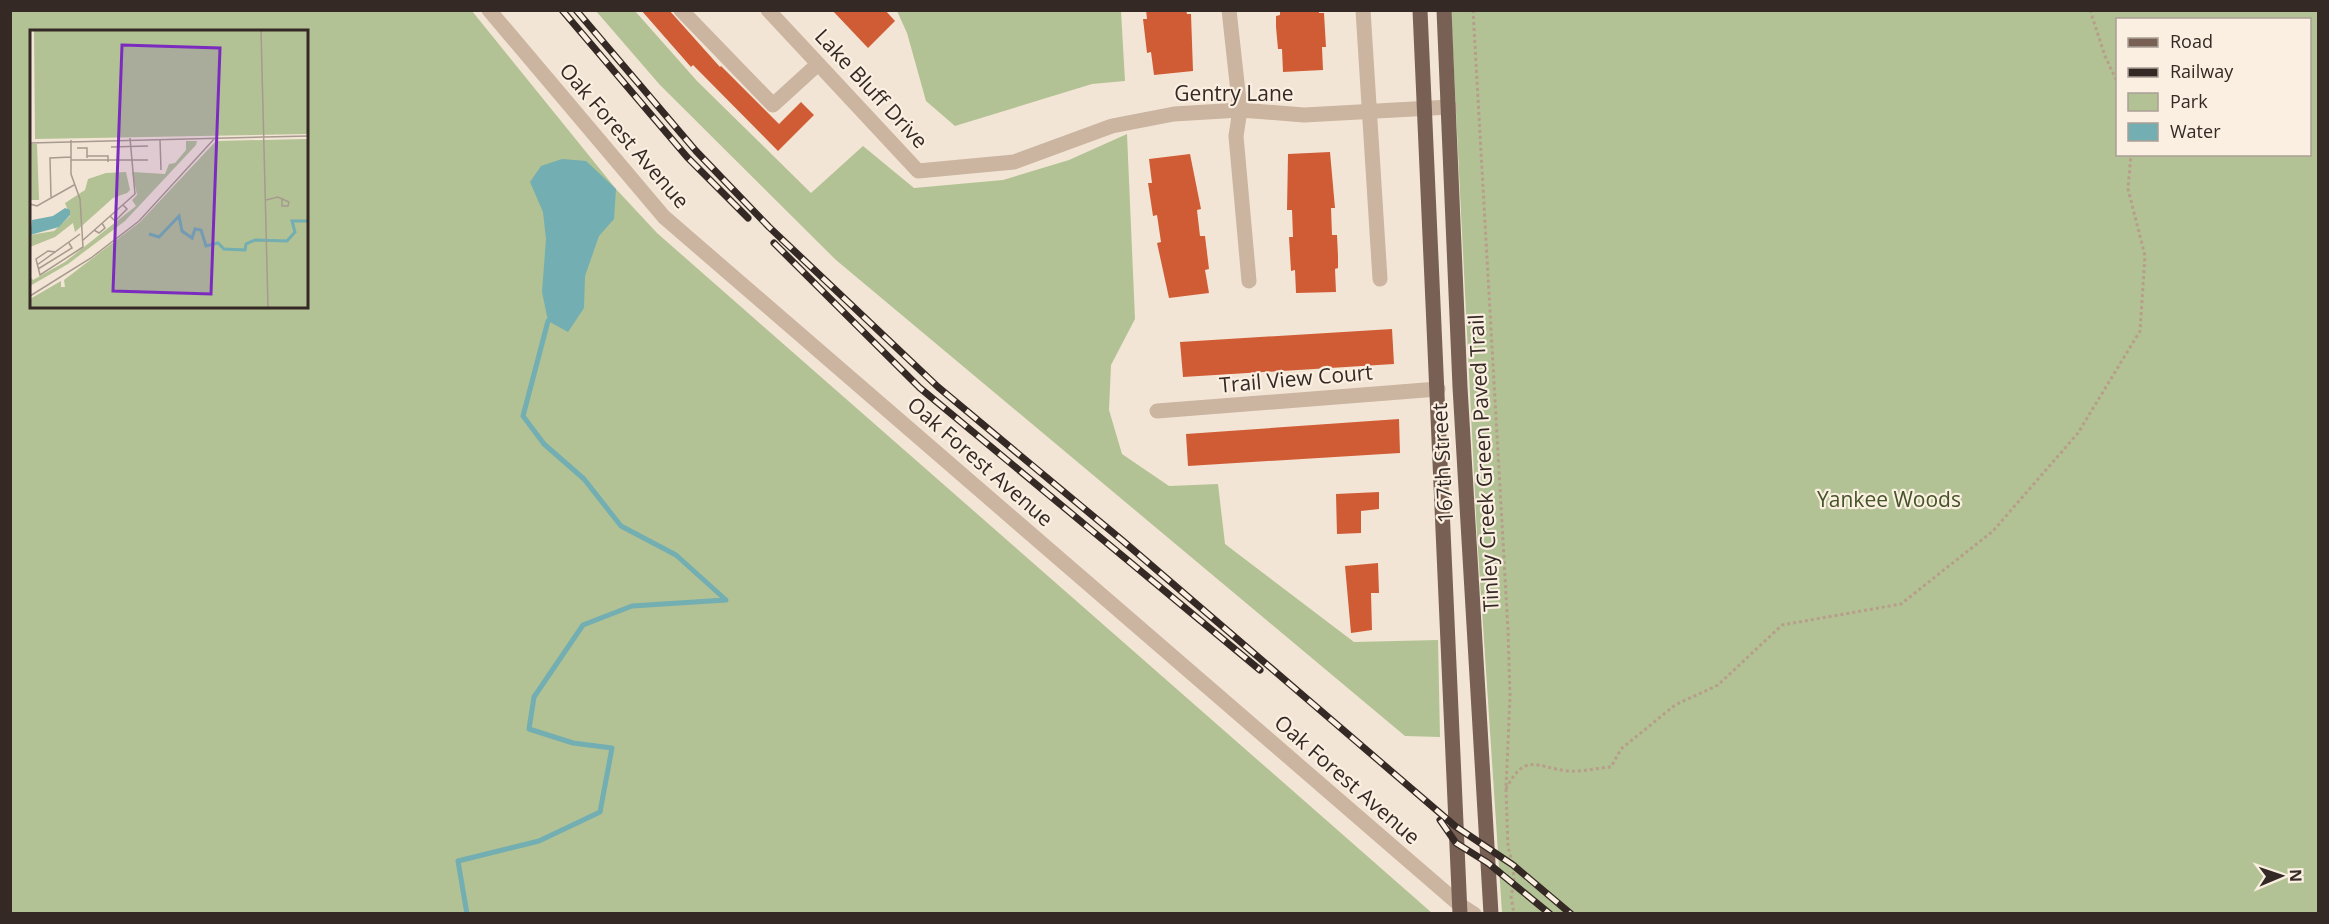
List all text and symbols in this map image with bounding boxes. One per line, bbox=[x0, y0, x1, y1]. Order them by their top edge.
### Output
legend bbox=[2116, 18, 2311, 156]
street label: Lake Bluff Drive bbox=[809, 23, 934, 154]
text: Road bbox=[2170, 29, 2213, 53]
inset map bbox=[30, 30, 308, 308]
street label: Oak Forest Avenue bbox=[554, 57, 696, 214]
text: Railway bbox=[2170, 59, 2234, 83]
street label: Gentry Lane bbox=[1174, 79, 1294, 107]
text: Park bbox=[2170, 89, 2208, 113]
text: Water bbox=[2170, 119, 2221, 143]
street label: Tinley Creek Green Paved Trail bbox=[1461, 314, 1505, 612]
street label: Trail View Court bbox=[1218, 357, 1374, 399]
street label: Oak Forest Avenue bbox=[902, 390, 1059, 532]
street label: 167th Street bbox=[1425, 402, 1459, 524]
park label: Yankee Woods bbox=[1817, 485, 1961, 513]
street label: Oak Forest Avenue bbox=[1269, 708, 1426, 850]
north arrow bbox=[2251, 846, 2311, 906]
text: N bbox=[2285, 869, 2307, 882]

